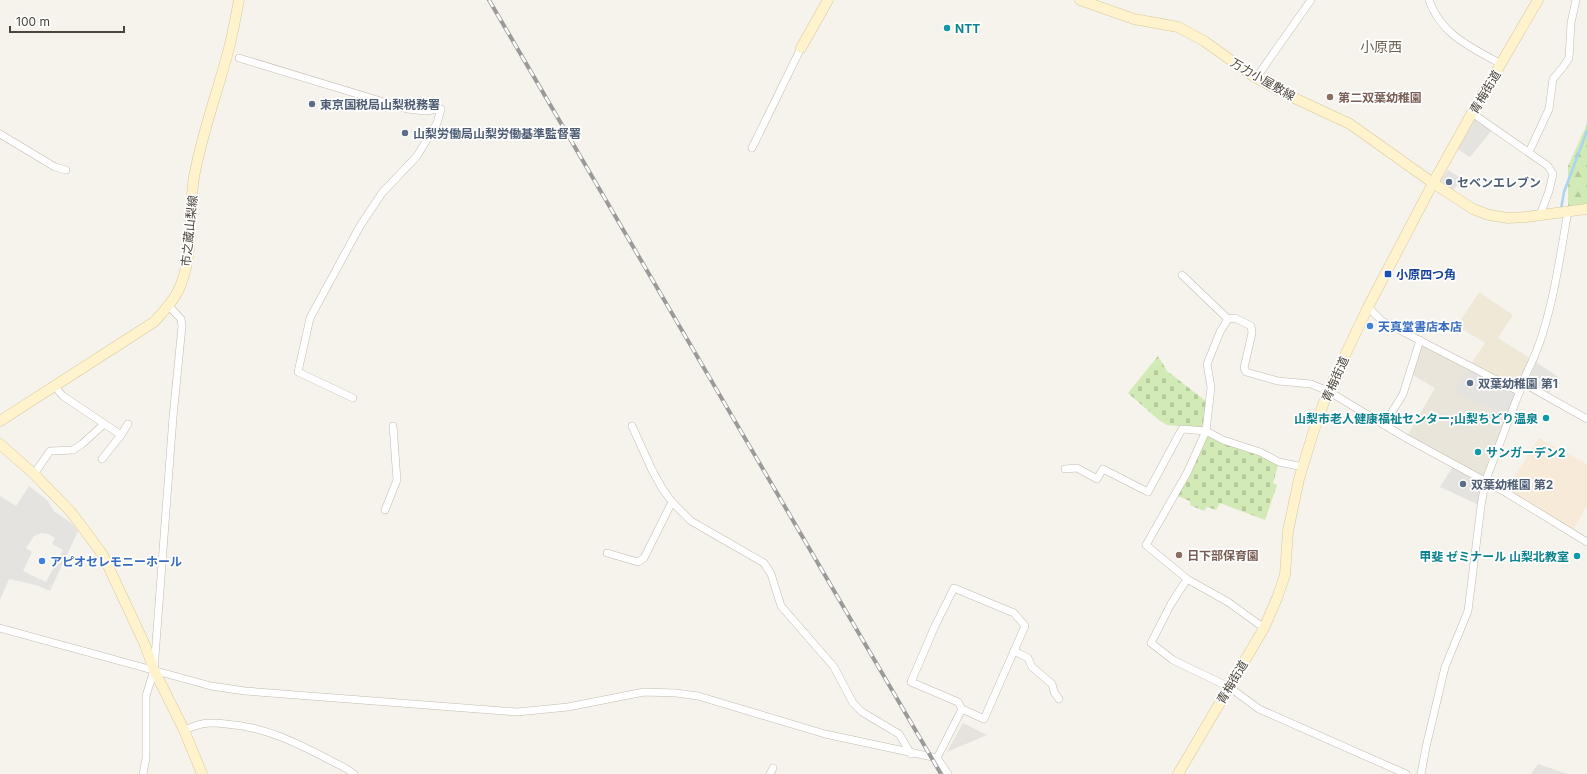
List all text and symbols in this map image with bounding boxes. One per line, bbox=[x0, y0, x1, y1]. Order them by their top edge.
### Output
scale bar bbox=[10, 8, 124, 34]
text: 100 m bbox=[16, 14, 50, 29]
place label: NTT bbox=[955, 21, 980, 36]
marker: NTT bbox=[942, 23, 952, 33]
district label: 小原西 bbox=[1360, 38, 1402, 55]
street label: 万力小屋敷線 bbox=[1228, 55, 1298, 103]
street label: 青梅街道 bbox=[1466, 68, 1504, 116]
place label: 第二双葉幼稚園 bbox=[1338, 90, 1422, 105]
marker: 第二双葉幼稚園 bbox=[1325, 92, 1335, 102]
place label: 東京国税局山梨税務署 bbox=[320, 97, 440, 112]
marker: 東京国税局山梨税務署 bbox=[307, 99, 317, 109]
place label: 山梨労働局山梨労働基準監督署 bbox=[413, 126, 581, 141]
marker: 山梨労働局山梨労働基準監督署 bbox=[400, 128, 410, 138]
place label: セベンエレブン bbox=[1457, 175, 1541, 190]
marker: セベンエレブン bbox=[1444, 177, 1454, 187]
street label: 市之蔵山梨線 bbox=[178, 194, 200, 268]
place label: 小原四つ角 bbox=[1396, 267, 1456, 282]
marker: 小原四つ角 bbox=[1383, 269, 1393, 279]
place label: 天真堂書店本店 bbox=[1378, 319, 1462, 334]
marker: 天真堂書店本店 bbox=[1365, 321, 1375, 331]
street label: 青梅街道 bbox=[1318, 354, 1352, 404]
place label: 双葉幼稚園 第1 bbox=[1478, 376, 1558, 391]
marker: 双葉幼稚園 第1 bbox=[1465, 378, 1475, 388]
place label: 山梨市老人健康福祉センター;山梨ちどり温泉 bbox=[1294, 411, 1538, 426]
marker: 山梨市老人健康福祉センター;山梨ちどり温泉 bbox=[1541, 413, 1551, 423]
place label: サンガーデン2 bbox=[1486, 445, 1566, 460]
marker: サンガーデン2 bbox=[1473, 447, 1483, 457]
place label: 双葉幼稚園 第2 bbox=[1471, 477, 1553, 492]
marker: 双葉幼稚園 第2 bbox=[1458, 479, 1468, 489]
place label: 日下部保育園 bbox=[1187, 548, 1259, 563]
place label: 甲斐 ゼミナール 山梨北教室 bbox=[1419, 549, 1569, 564]
marker: 日下部保育園 bbox=[1174, 550, 1184, 560]
marker: 甲斐 ゼミナール 山梨北教室 bbox=[1572, 551, 1582, 561]
place label: アピオセレモニーホール bbox=[50, 554, 182, 569]
marker: アピオセレモニーホール bbox=[37, 556, 47, 566]
street label: 青梅街道 bbox=[1213, 658, 1251, 706]

